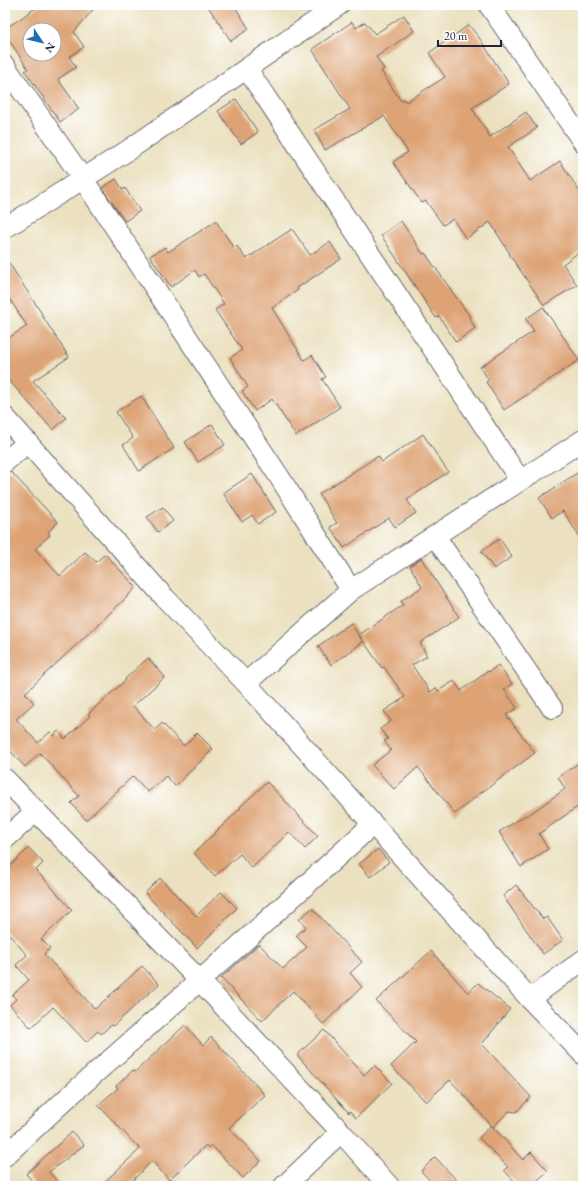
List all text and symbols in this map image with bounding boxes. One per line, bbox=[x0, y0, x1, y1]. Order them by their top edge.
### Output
north arrow bbox=[22, 22, 62, 62]
scale bar bbox=[438, 22, 501, 48]
text: 20 m bbox=[444, 28, 468, 44]
text: N bbox=[42, 40, 58, 55]

